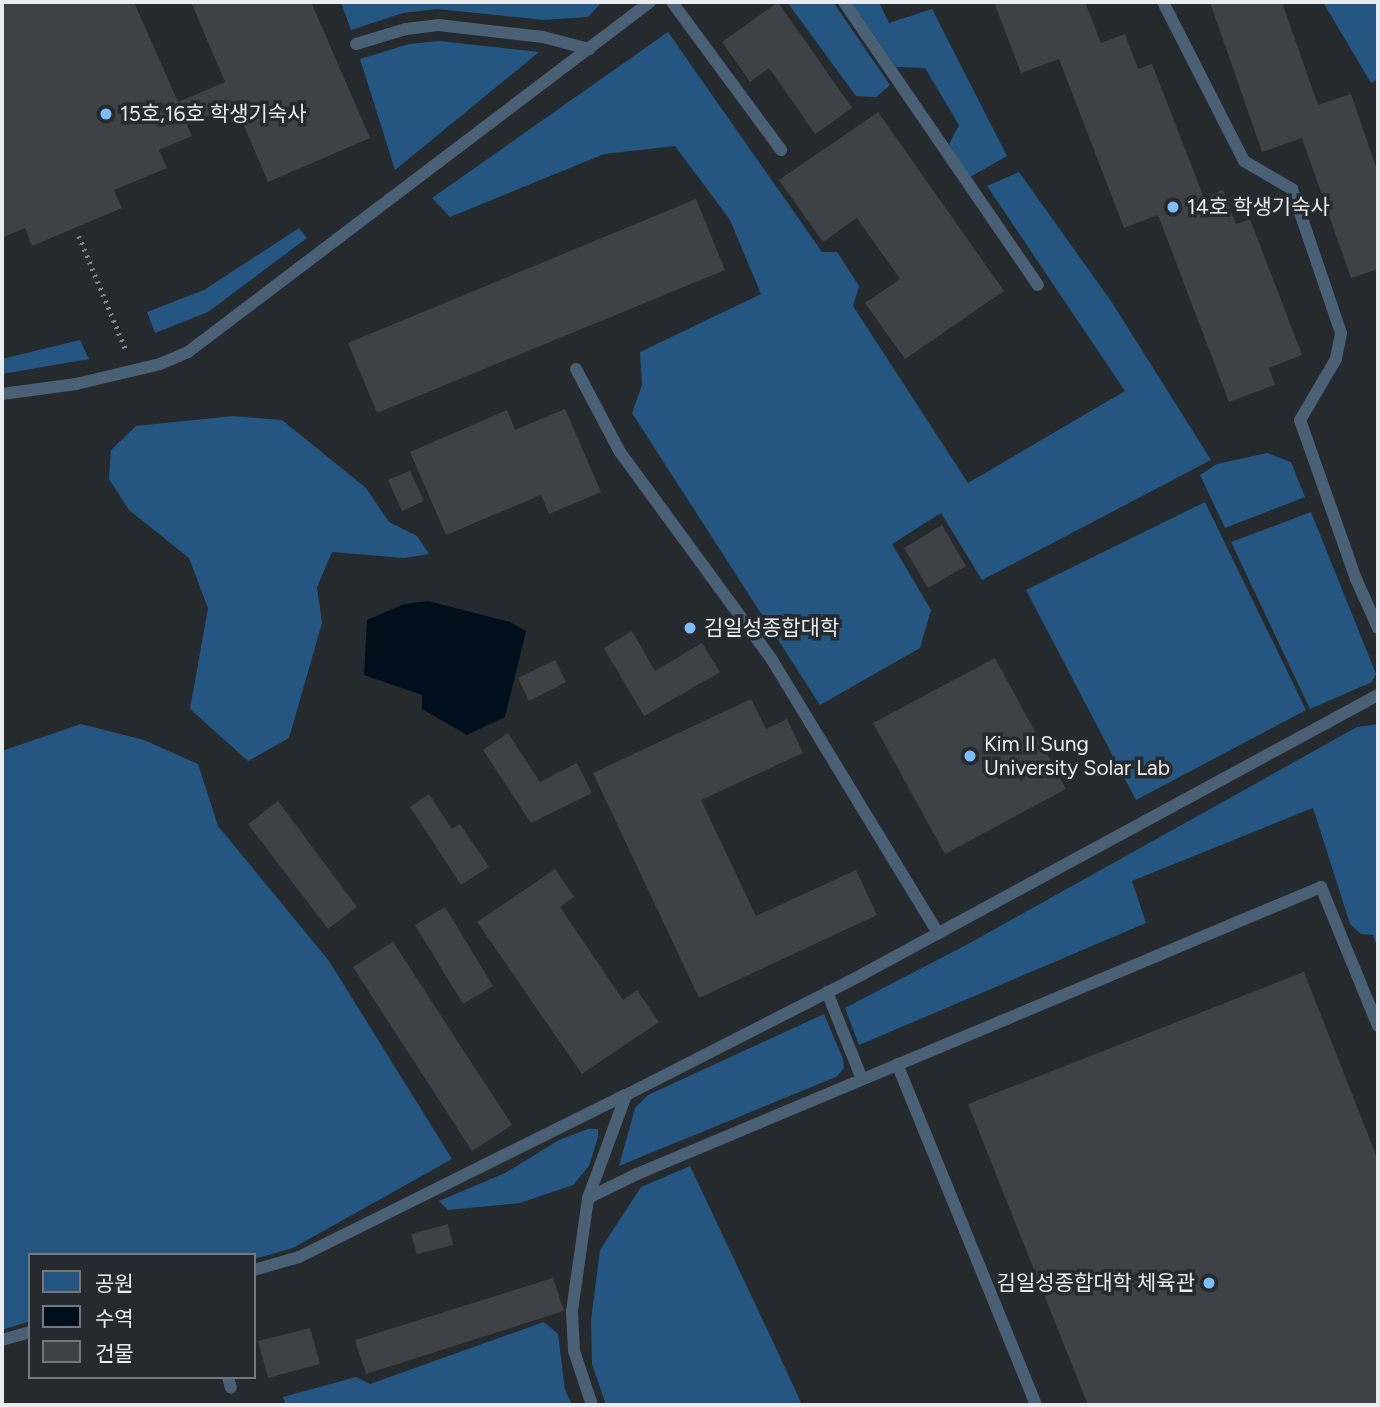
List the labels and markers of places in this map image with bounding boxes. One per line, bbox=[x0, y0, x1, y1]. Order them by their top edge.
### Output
place label: 15호,16호 학생기숙사 bbox=[120, 101, 306, 127]
marker: 15호,16호 학생기숙사 bbox=[98, 106, 114, 122]
place label: 14호 학생기숙사 bbox=[1187, 194, 1330, 220]
marker: 14호 학생기숙사 bbox=[1165, 199, 1181, 215]
place label: 김일성종합대학 bbox=[704, 615, 839, 641]
marker: 김일성종합대학 bbox=[682, 620, 698, 636]
place label: Kim Il Sung University Solar Lab bbox=[984, 731, 1170, 781]
marker: Kim Il Sung University Solar Lab bbox=[962, 748, 978, 764]
place label: 김일성종합대학 체육관 bbox=[997, 1270, 1195, 1296]
marker: 김일성종합대학 체육관 bbox=[1201, 1275, 1217, 1291]

